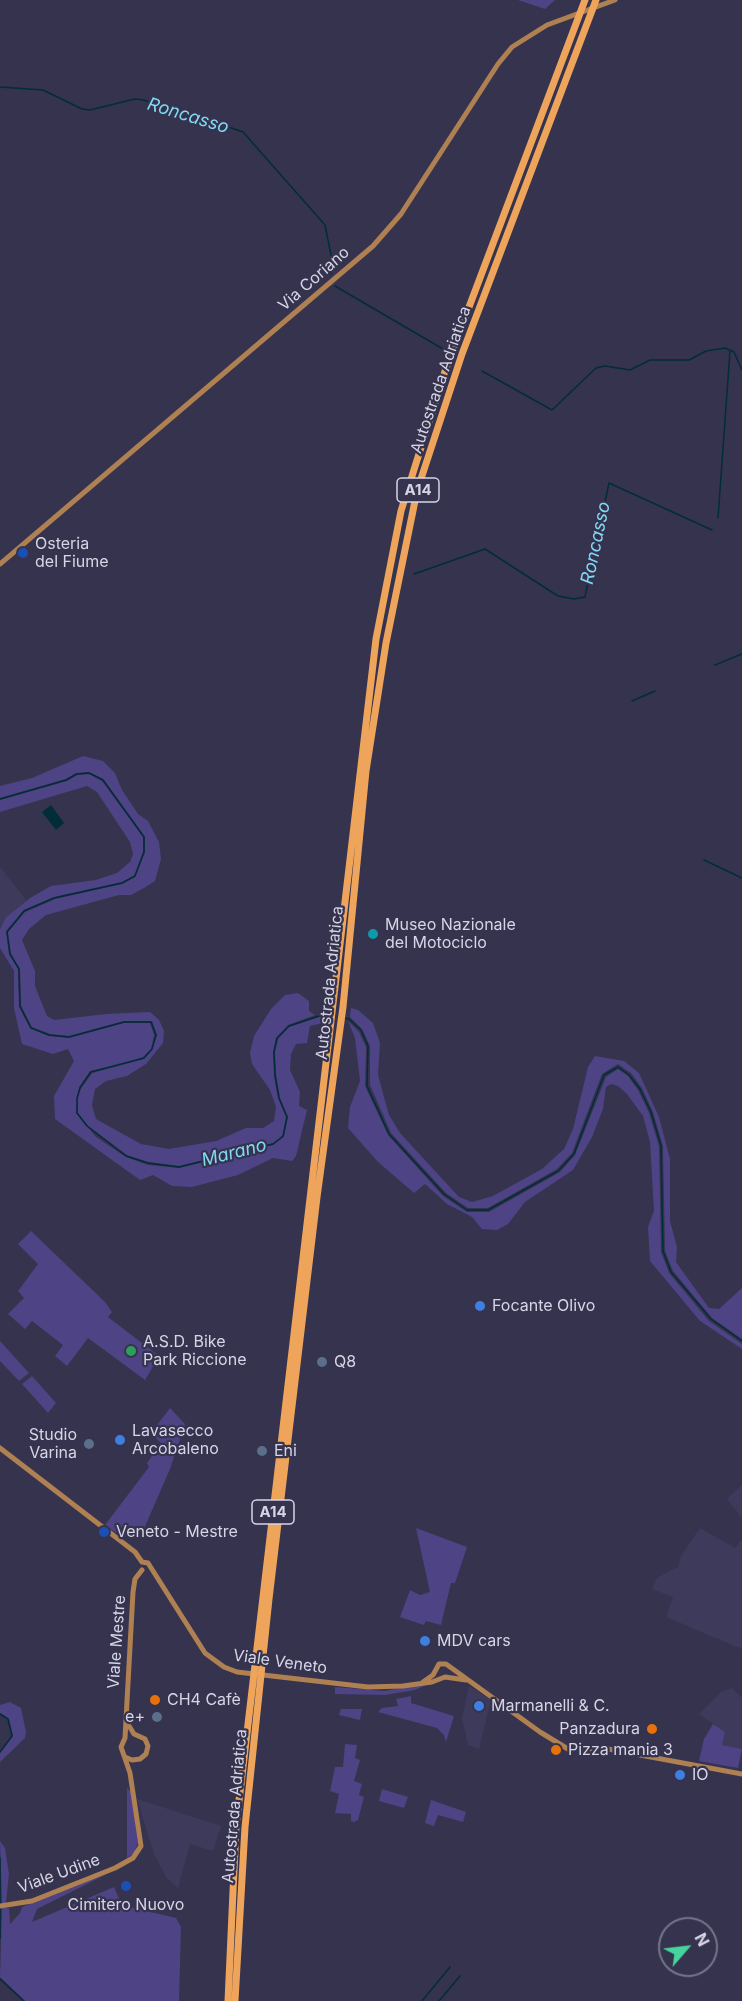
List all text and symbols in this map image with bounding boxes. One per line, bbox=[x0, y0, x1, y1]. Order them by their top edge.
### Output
water label: Roncasso bbox=[145, 93, 231, 139]
street label: Via Coriano bbox=[275, 243, 353, 315]
street label: Autostrada Adriatica bbox=[407, 304, 475, 456]
road number: A14 bbox=[397, 478, 439, 502]
water label: Roncasso bbox=[577, 500, 615, 586]
place label: Osteria del Fiume bbox=[35, 534, 109, 572]
marker: Osteria del Fiume bbox=[16, 546, 30, 560]
street label: Autostrada Adriatica bbox=[312, 905, 348, 1061]
place label: Museo Nazionale del Motociclo bbox=[385, 915, 516, 953]
marker: Museo Nazionale del Motociclo bbox=[366, 927, 380, 941]
water label: Marano bbox=[199, 1135, 269, 1171]
place label: Focante Olivo bbox=[492, 1296, 595, 1316]
marker: Focante Olivo bbox=[473, 1299, 487, 1313]
place label: A.S.D. Bike Park Riccione bbox=[143, 1332, 246, 1370]
marker: A.S.D. Bike Park Riccione bbox=[124, 1344, 138, 1358]
place label: Q8 bbox=[334, 1352, 356, 1372]
marker: Q8 bbox=[315, 1355, 329, 1369]
place label: Lavasecco Arcobaleno bbox=[132, 1421, 219, 1459]
place label: Studio Varina bbox=[29, 1425, 77, 1463]
marker: Lavasecco Arcobaleno bbox=[113, 1433, 127, 1447]
marker: Studio Varina bbox=[82, 1437, 96, 1451]
place label: Eni bbox=[274, 1441, 297, 1461]
marker: Eni bbox=[255, 1444, 269, 1458]
road number: A14 bbox=[252, 1500, 294, 1524]
place label: Veneto - Mestre bbox=[116, 1522, 238, 1542]
marker: Veneto - Mestre bbox=[97, 1525, 111, 1539]
street label: Viale Mestre bbox=[104, 1594, 130, 1690]
place label: MDV cars bbox=[437, 1631, 511, 1651]
marker: MDV cars bbox=[418, 1634, 432, 1648]
street label: Viale Veneto bbox=[232, 1646, 328, 1678]
place label: CH4 Cafè bbox=[167, 1690, 241, 1710]
marker: CH4 Cafè bbox=[148, 1693, 162, 1707]
place label: Marmanelli & C. bbox=[491, 1696, 610, 1716]
marker: Marmanelli & C. bbox=[472, 1699, 486, 1713]
place label: e+ bbox=[125, 1707, 145, 1727]
marker: e+ bbox=[150, 1710, 164, 1724]
place label: Panzadura bbox=[559, 1719, 640, 1739]
marker: Panzadura bbox=[645, 1722, 659, 1736]
street label: Autostrada Adriatica bbox=[219, 1728, 251, 1884]
place label: Pizza mania 3 bbox=[568, 1740, 673, 1760]
marker: Pizza mania 3 bbox=[549, 1743, 563, 1757]
place label: IO bbox=[692, 1765, 709, 1785]
marker: IO bbox=[673, 1768, 687, 1782]
street label: Viale Udine bbox=[15, 1850, 103, 1898]
marker: Cimitero Nuovo bbox=[119, 1879, 133, 1893]
place label: Cimitero Nuovo bbox=[68, 1895, 184, 1915]
north arrow bbox=[658, 1917, 718, 1977]
text: N bbox=[690, 1929, 714, 1950]

